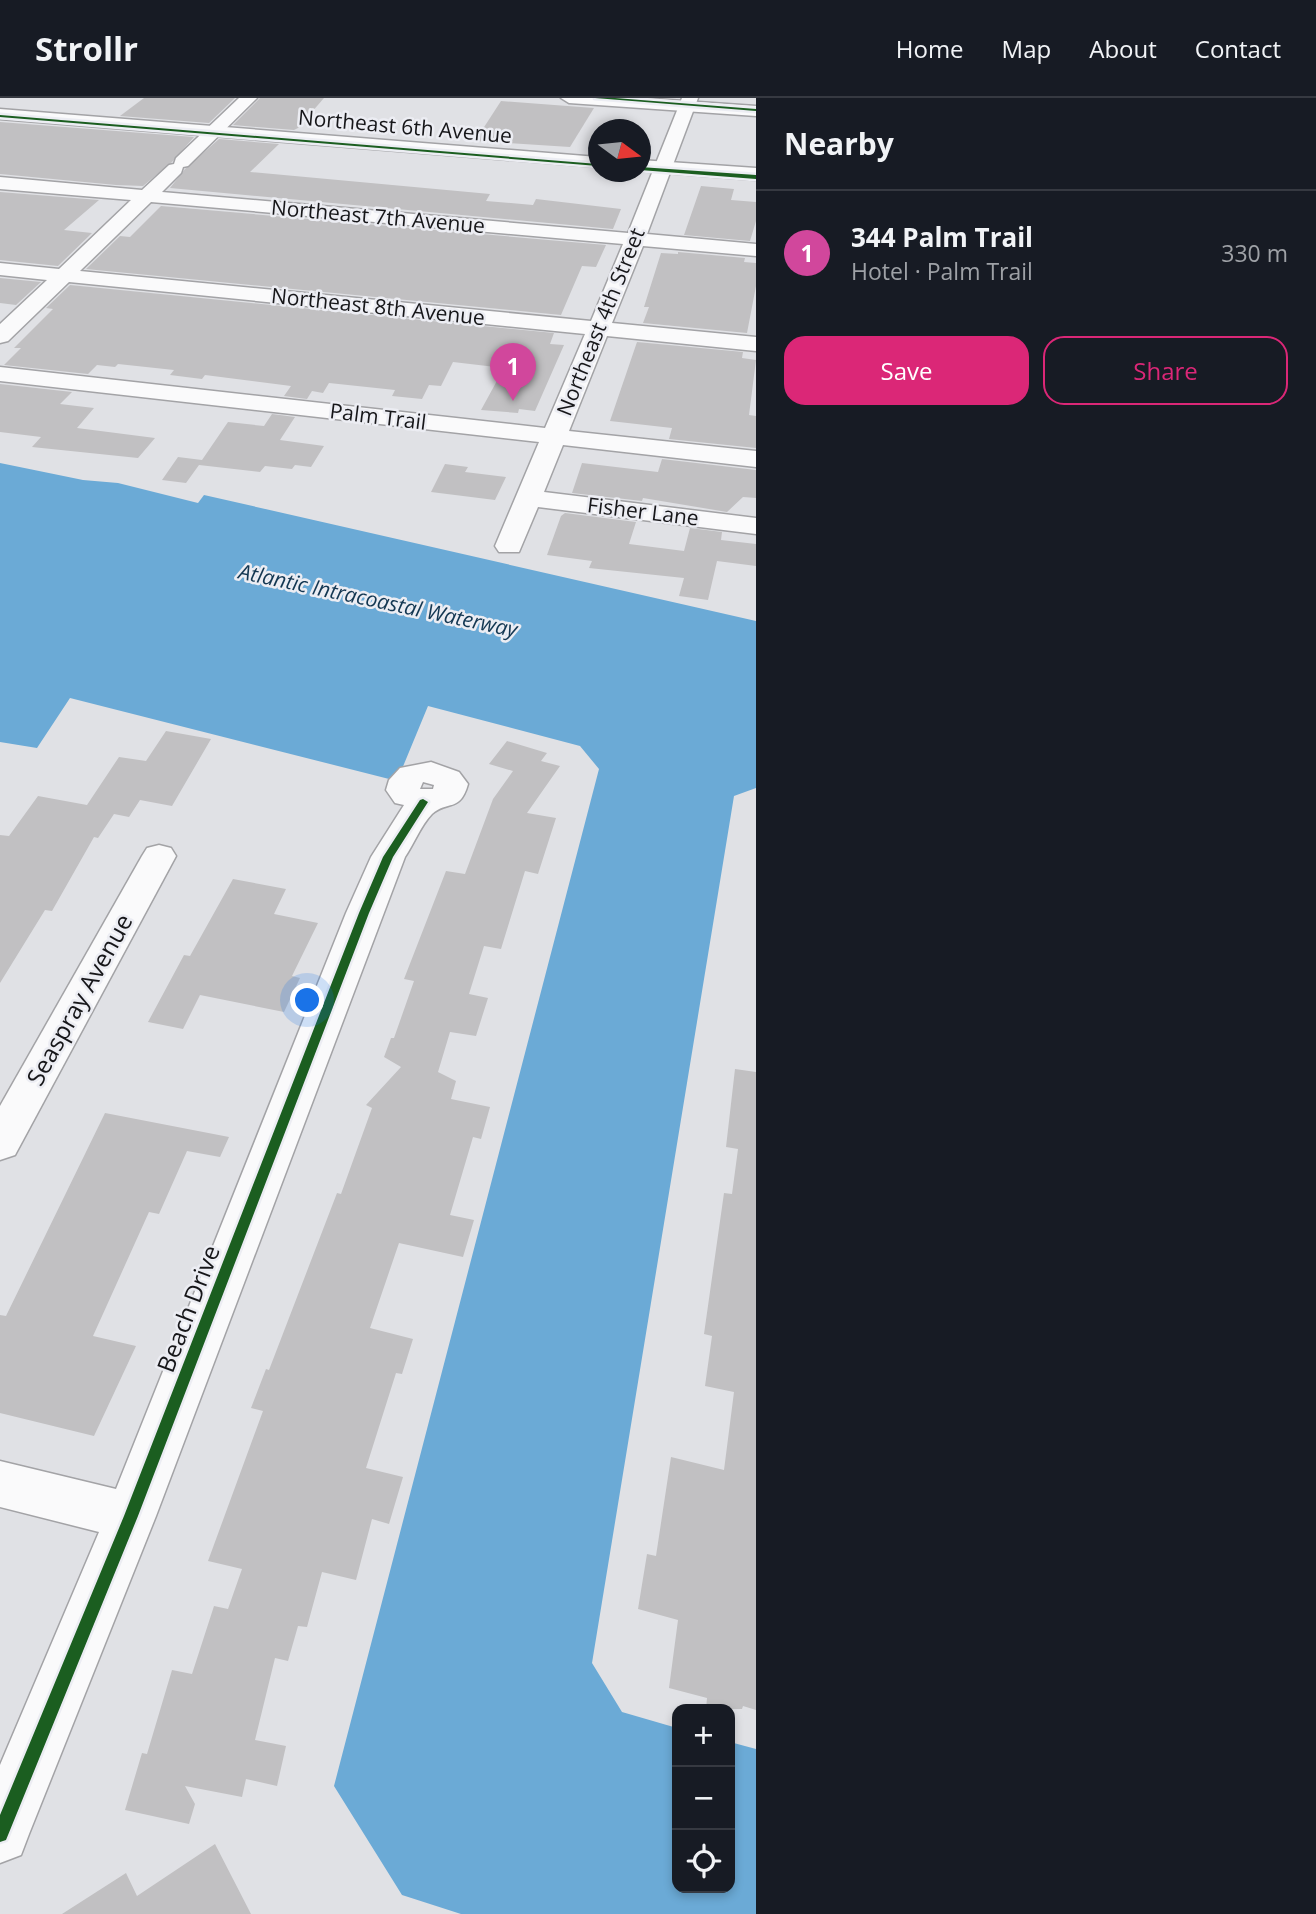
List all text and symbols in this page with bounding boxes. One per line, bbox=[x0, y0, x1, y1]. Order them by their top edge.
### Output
text: Strollr bbox=[35, 26, 138, 71]
text: Home bbox=[896, 32, 964, 65]
text: Map bbox=[1002, 32, 1051, 65]
text: About bbox=[1089, 32, 1157, 65]
text: Contact bbox=[1195, 32, 1281, 65]
street label: Northeast 6th Avenue bbox=[297, 103, 513, 149]
north arrow bbox=[588, 119, 651, 182]
text: Nearby bbox=[784, 123, 894, 164]
street label: Northeast 7th Avenue bbox=[270, 193, 486, 239]
text: 344 Palm Trail bbox=[851, 219, 1033, 255]
street label: Northeast 4th Street bbox=[550, 224, 651, 420]
text: 1 bbox=[800, 237, 814, 269]
text: 330 m bbox=[1221, 237, 1288, 269]
text: Hotel · Palm Trail bbox=[851, 255, 1033, 287]
street label: Northeast 8th Avenue bbox=[270, 281, 486, 331]
button: Save bbox=[784, 336, 1029, 405]
button: Share bbox=[1043, 336, 1288, 405]
pin: 1 bbox=[490, 343, 536, 401]
street label: Palm Trail bbox=[328, 396, 428, 436]
street label: Fisher Lane bbox=[586, 490, 700, 532]
water label: Atlantic Intracoastal Waterway bbox=[234, 556, 521, 644]
street label: Seaspray Avenue bbox=[18, 908, 139, 1091]
your location bbox=[290, 983, 324, 1017]
street label: Beach Drive bbox=[148, 1240, 227, 1377]
map controls bbox=[672, 1704, 735, 1893]
button: + bbox=[672, 1704, 735, 1767]
button: − bbox=[672, 1767, 735, 1830]
button: locate bbox=[672, 1830, 735, 1893]

